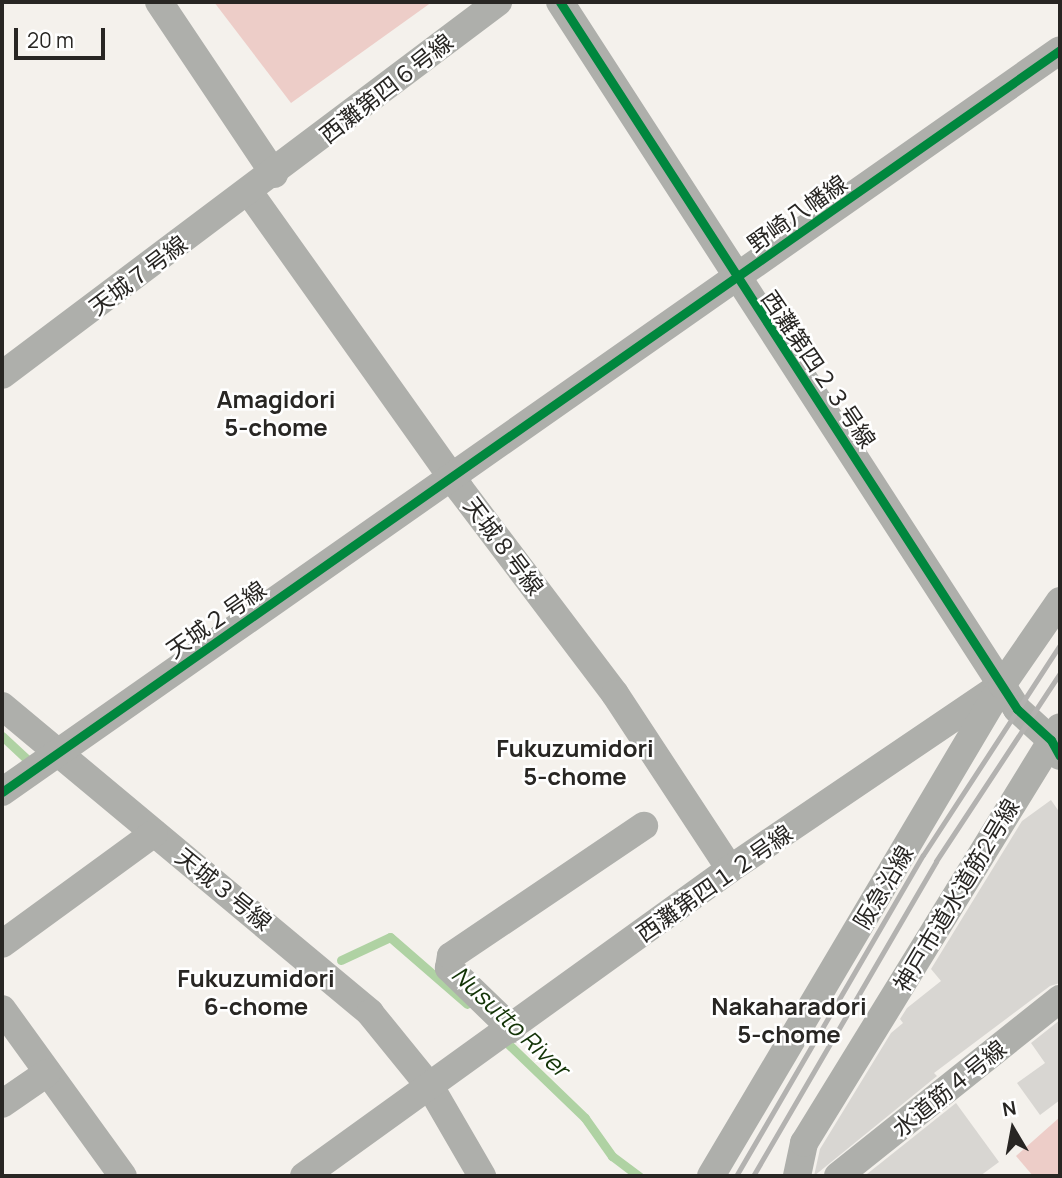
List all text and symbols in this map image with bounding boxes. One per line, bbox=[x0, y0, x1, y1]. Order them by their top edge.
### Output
scale bar bbox=[18, 14, 108, 58]
text: 20 m bbox=[27, 26, 74, 54]
street label: 西灘第四６号線 bbox=[314, 28, 458, 148]
street label: 野崎八幡線 bbox=[742, 169, 852, 257]
street label: 天城７号線 bbox=[84, 229, 192, 321]
street label: 西灘第四２３号線 bbox=[756, 285, 882, 453]
district label: Amagidori 5-chome bbox=[217, 385, 335, 441]
street label: 天城８号線 bbox=[458, 492, 550, 600]
street label: 天城２号線 bbox=[161, 575, 271, 663]
district label: Fukuzumidori 5-chome bbox=[496, 734, 654, 790]
street label: 神戸市道水道筋2号線 bbox=[887, 794, 1025, 996]
street label: 西灘第四１２号線 bbox=[631, 819, 797, 947]
street label: 阪急沿線 bbox=[847, 840, 919, 934]
street label: 天城３号線 bbox=[171, 842, 277, 936]
water label: Nusutto River bbox=[447, 960, 575, 1082]
district label: Fukuzumidori 6-chome bbox=[177, 964, 335, 1020]
district label: Nakaharadori 5-chome bbox=[711, 992, 867, 1048]
street label: 水道筋４号線 bbox=[887, 1034, 1011, 1142]
north arrow bbox=[978, 1094, 1048, 1164]
text: N bbox=[1000, 1094, 1018, 1122]

